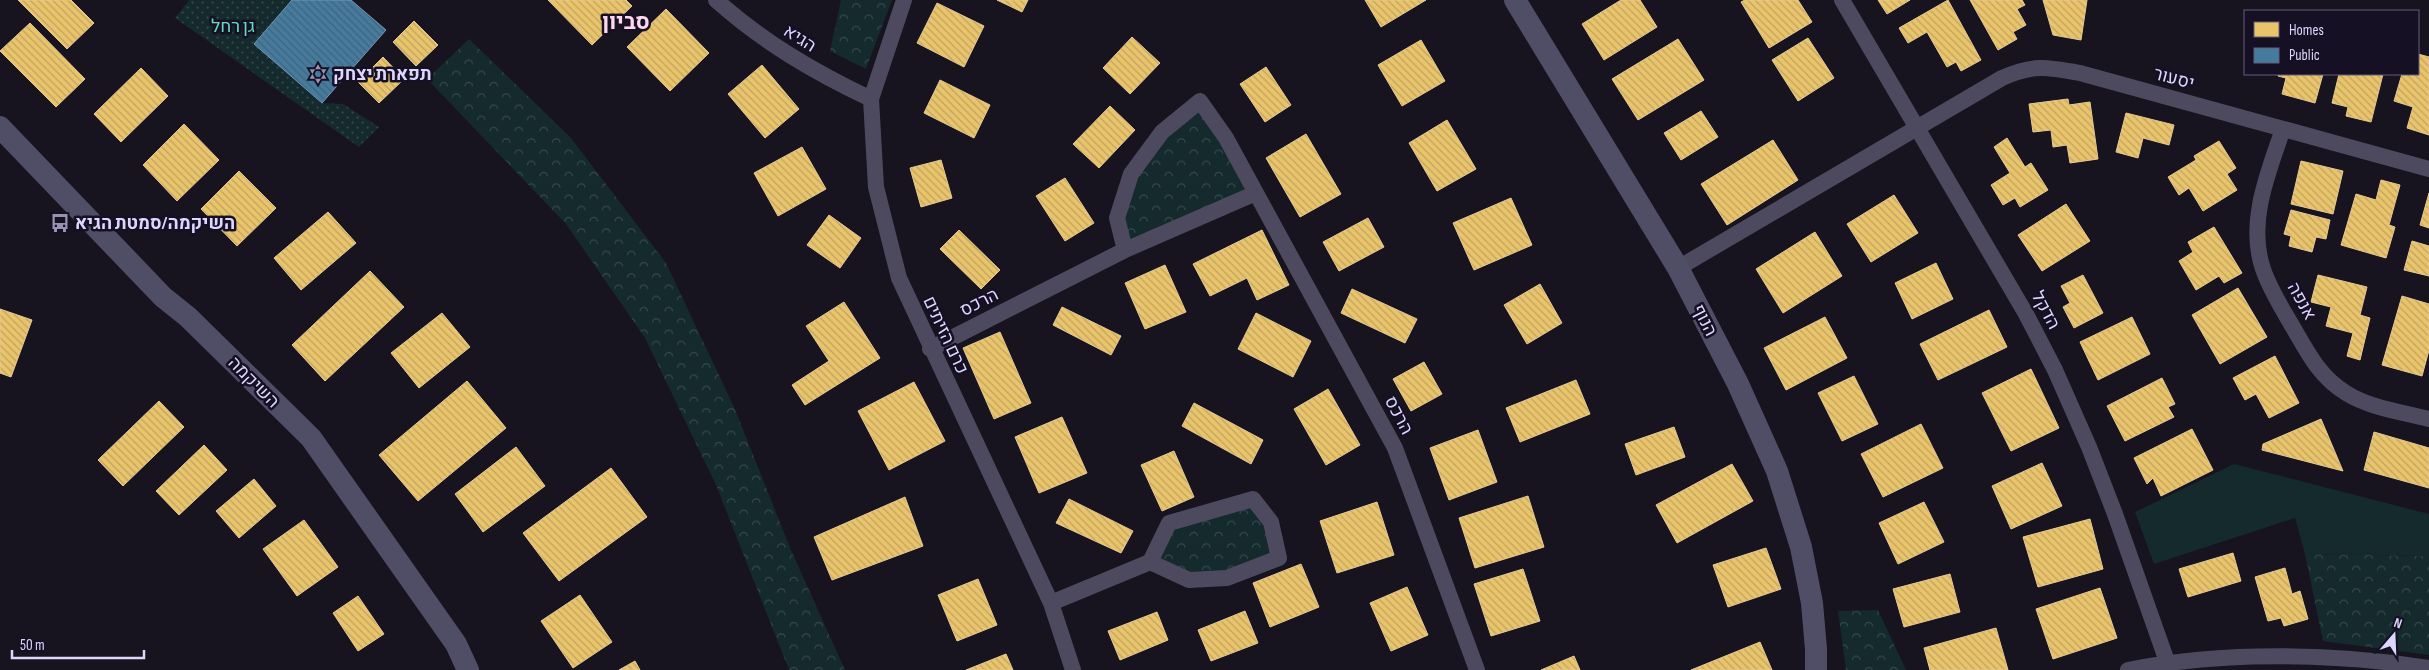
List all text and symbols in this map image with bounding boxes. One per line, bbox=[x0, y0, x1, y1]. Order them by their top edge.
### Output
district label: סביון bbox=[602, 9, 650, 36]
legend bbox=[2244, 10, 2419, 75]
park label: גן רחל bbox=[211, 16, 255, 37]
street label: הגיא bbox=[780, 20, 820, 56]
text: Homes bbox=[2289, 21, 2324, 40]
text: Public bbox=[2289, 46, 2320, 65]
synagogue icon: תפארת יצחק bbox=[307, 63, 329, 85]
street label: יסעור bbox=[2151, 63, 2197, 94]
place label: תפארת יצחק bbox=[333, 64, 432, 85]
bus stop icon: השיקמה/סמטת הגיא bbox=[49, 212, 71, 234]
place label: השיקמה/סמטת הגיא bbox=[75, 213, 235, 234]
street label: אנפה bbox=[2283, 279, 2320, 324]
street label: הרכס bbox=[956, 284, 1002, 321]
street label: הדקל bbox=[2027, 287, 2064, 333]
street label: כרם הזיתים bbox=[918, 293, 973, 377]
street label: הנוף bbox=[1688, 301, 1721, 340]
street label: השיקמה bbox=[224, 352, 284, 412]
street label: הרכס bbox=[1380, 392, 1417, 438]
north arrow bbox=[2369, 610, 2419, 660]
text: N bbox=[2392, 614, 2404, 632]
scale bar bbox=[12, 628, 145, 660]
text: 50 m bbox=[20, 636, 45, 655]

